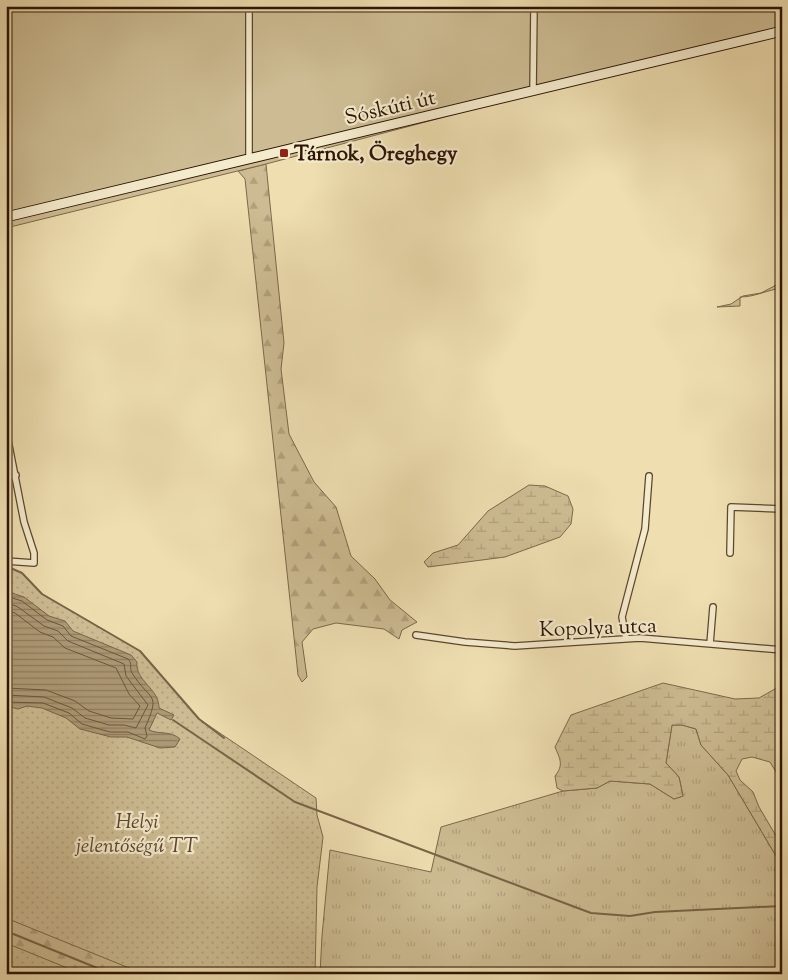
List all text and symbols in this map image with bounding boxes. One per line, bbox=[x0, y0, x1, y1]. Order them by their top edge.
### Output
street label: Sóskúti út bbox=[342, 84, 439, 134]
place label: Tárnok, Öreghegy bbox=[294, 140, 458, 170]
marker: Tárnok, Öreghegy bbox=[278, 147, 290, 159]
street label: Kopolya utca bbox=[539, 612, 658, 646]
park label: Helyi jelentőségű TT bbox=[74, 808, 198, 862]

